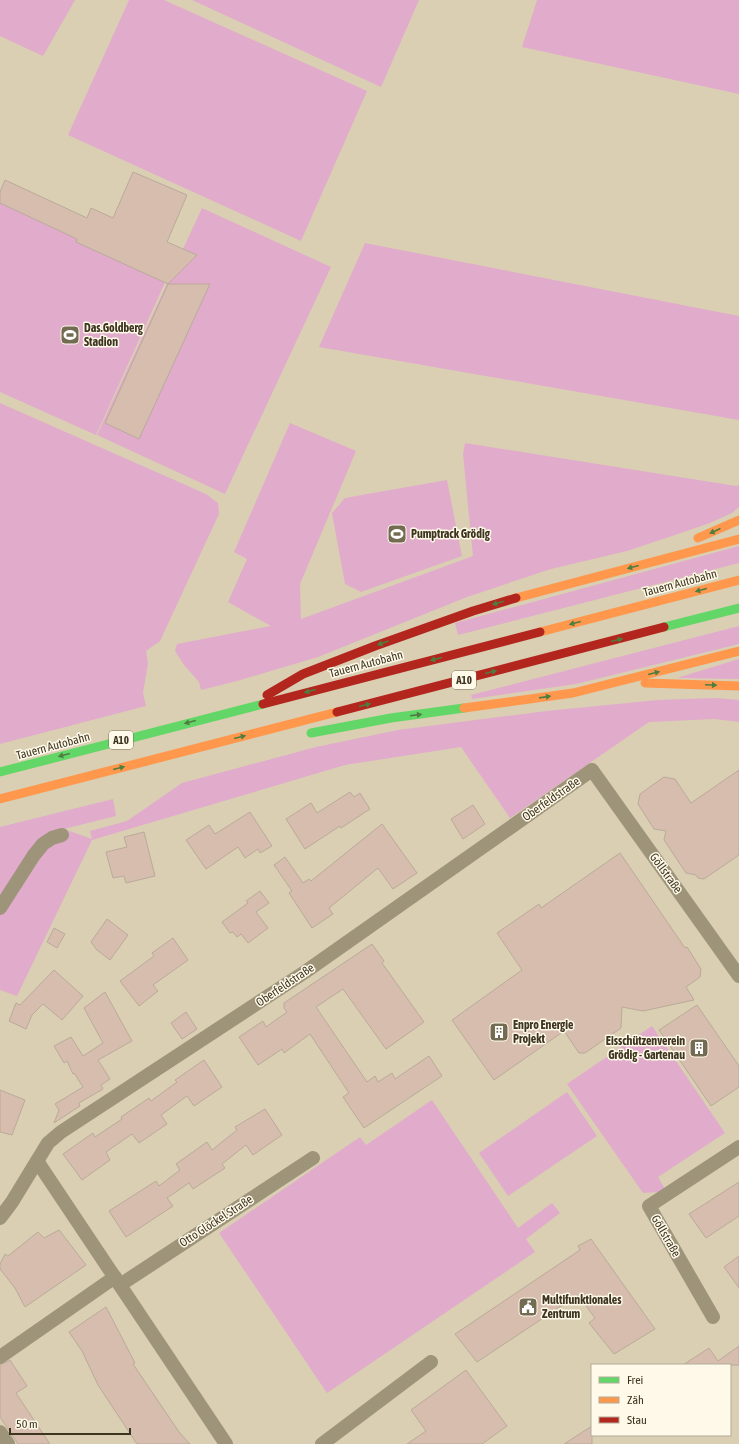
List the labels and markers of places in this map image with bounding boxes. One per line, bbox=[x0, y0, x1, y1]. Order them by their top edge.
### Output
place label: Das.Goldberg Stadion bbox=[84, 321, 144, 349]
sports icon: Das.Goldberg Stadion bbox=[59, 324, 81, 346]
sports icon: Pumptrack Grödig bbox=[386, 523, 408, 545]
place label: Pumptrack Grödig bbox=[411, 527, 491, 541]
place label: Enpro Energie Projekt bbox=[513, 1018, 574, 1046]
building icon: Enpro Energie Projekt bbox=[488, 1021, 510, 1043]
place label: Eisschützenverein Grödig - Gartenau bbox=[606, 1034, 685, 1062]
building icon: Eisschützenverein Grödig - Gartenau bbox=[688, 1037, 710, 1059]
place label: Multifunktionales Zentrum bbox=[542, 1293, 622, 1321]
public building icon: Multifunktionales Zentrum bbox=[517, 1296, 539, 1318]

